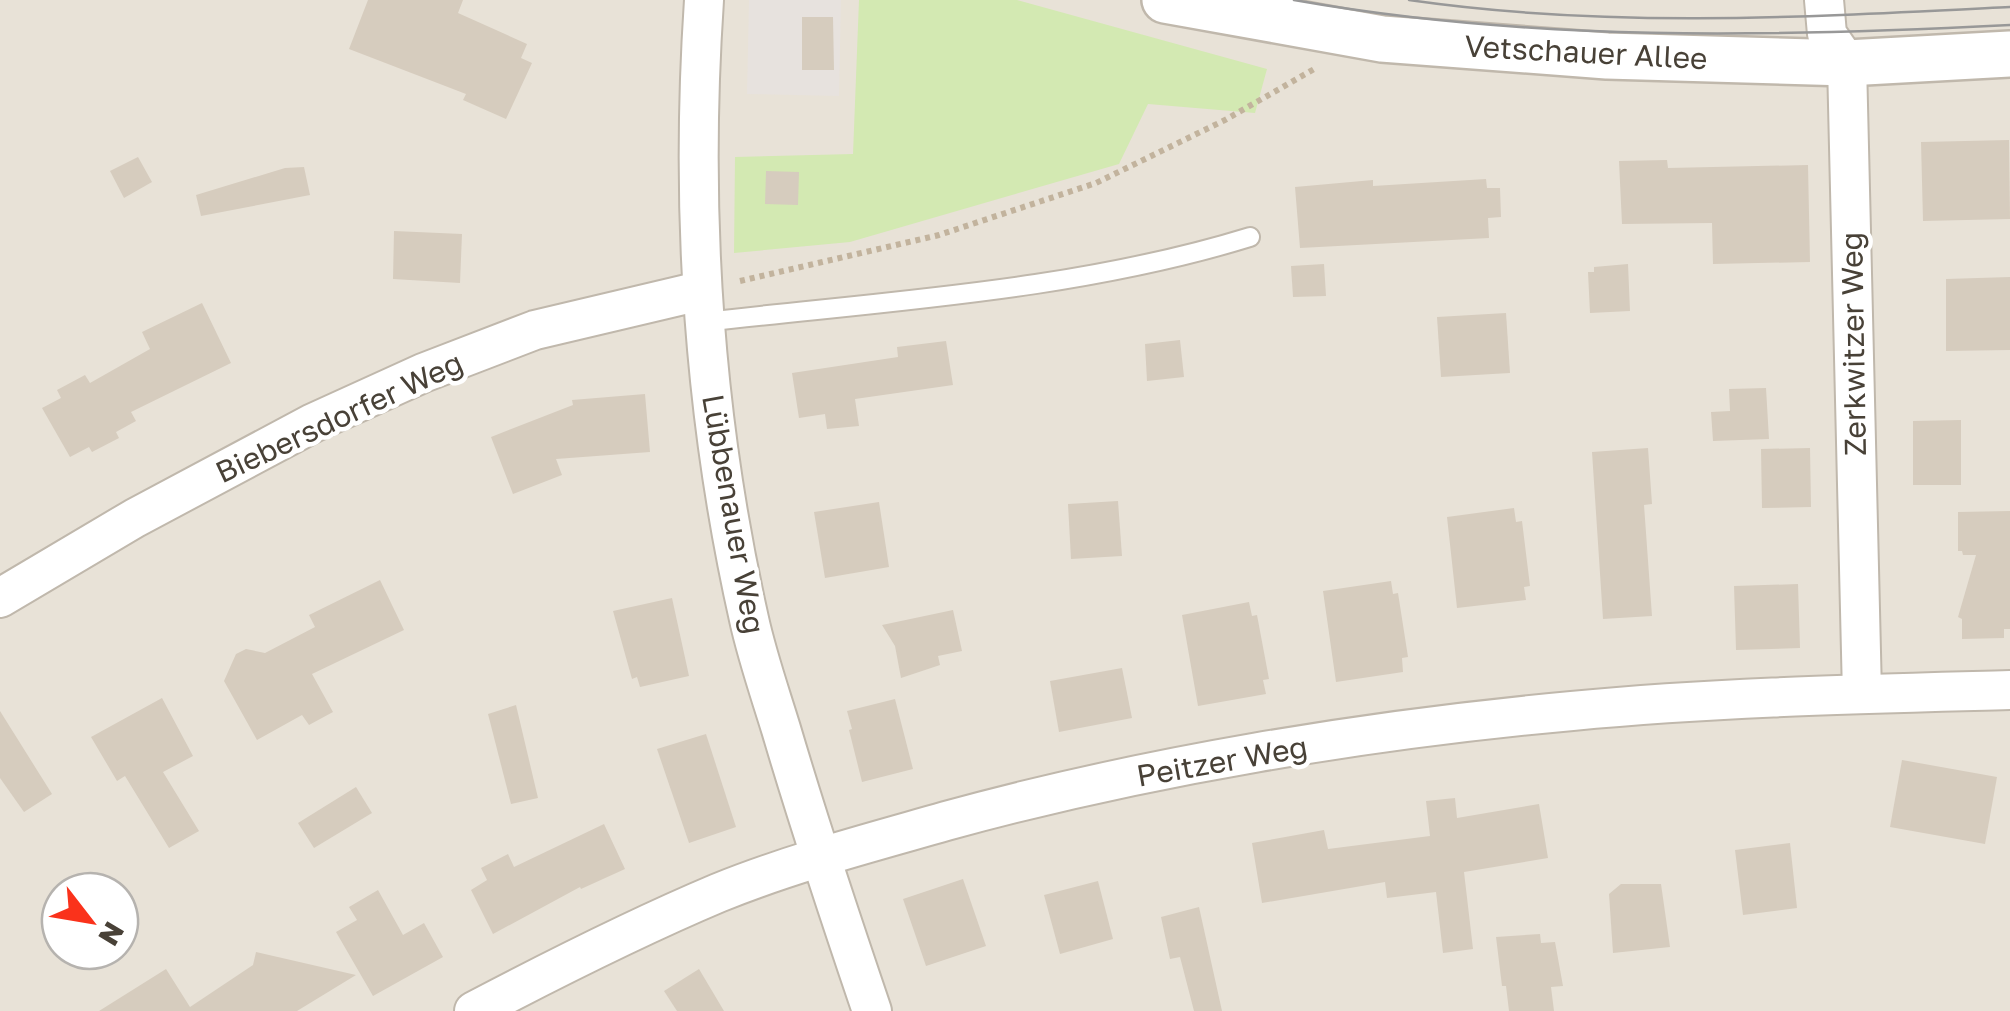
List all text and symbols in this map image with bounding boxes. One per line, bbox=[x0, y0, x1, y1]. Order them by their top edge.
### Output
street label: Vetschauer Allee bbox=[1464, 28, 1708, 76]
street label: Zerkwitzer Weg bbox=[1833, 232, 1873, 456]
street label: Biebersdorfer Weg bbox=[210, 344, 468, 490]
street label: Lübbenauer Weg bbox=[695, 391, 773, 637]
street label: Peitzer Weg bbox=[1134, 728, 1310, 794]
north arrow bbox=[40, 871, 140, 971]
text: N bbox=[92, 917, 131, 952]

